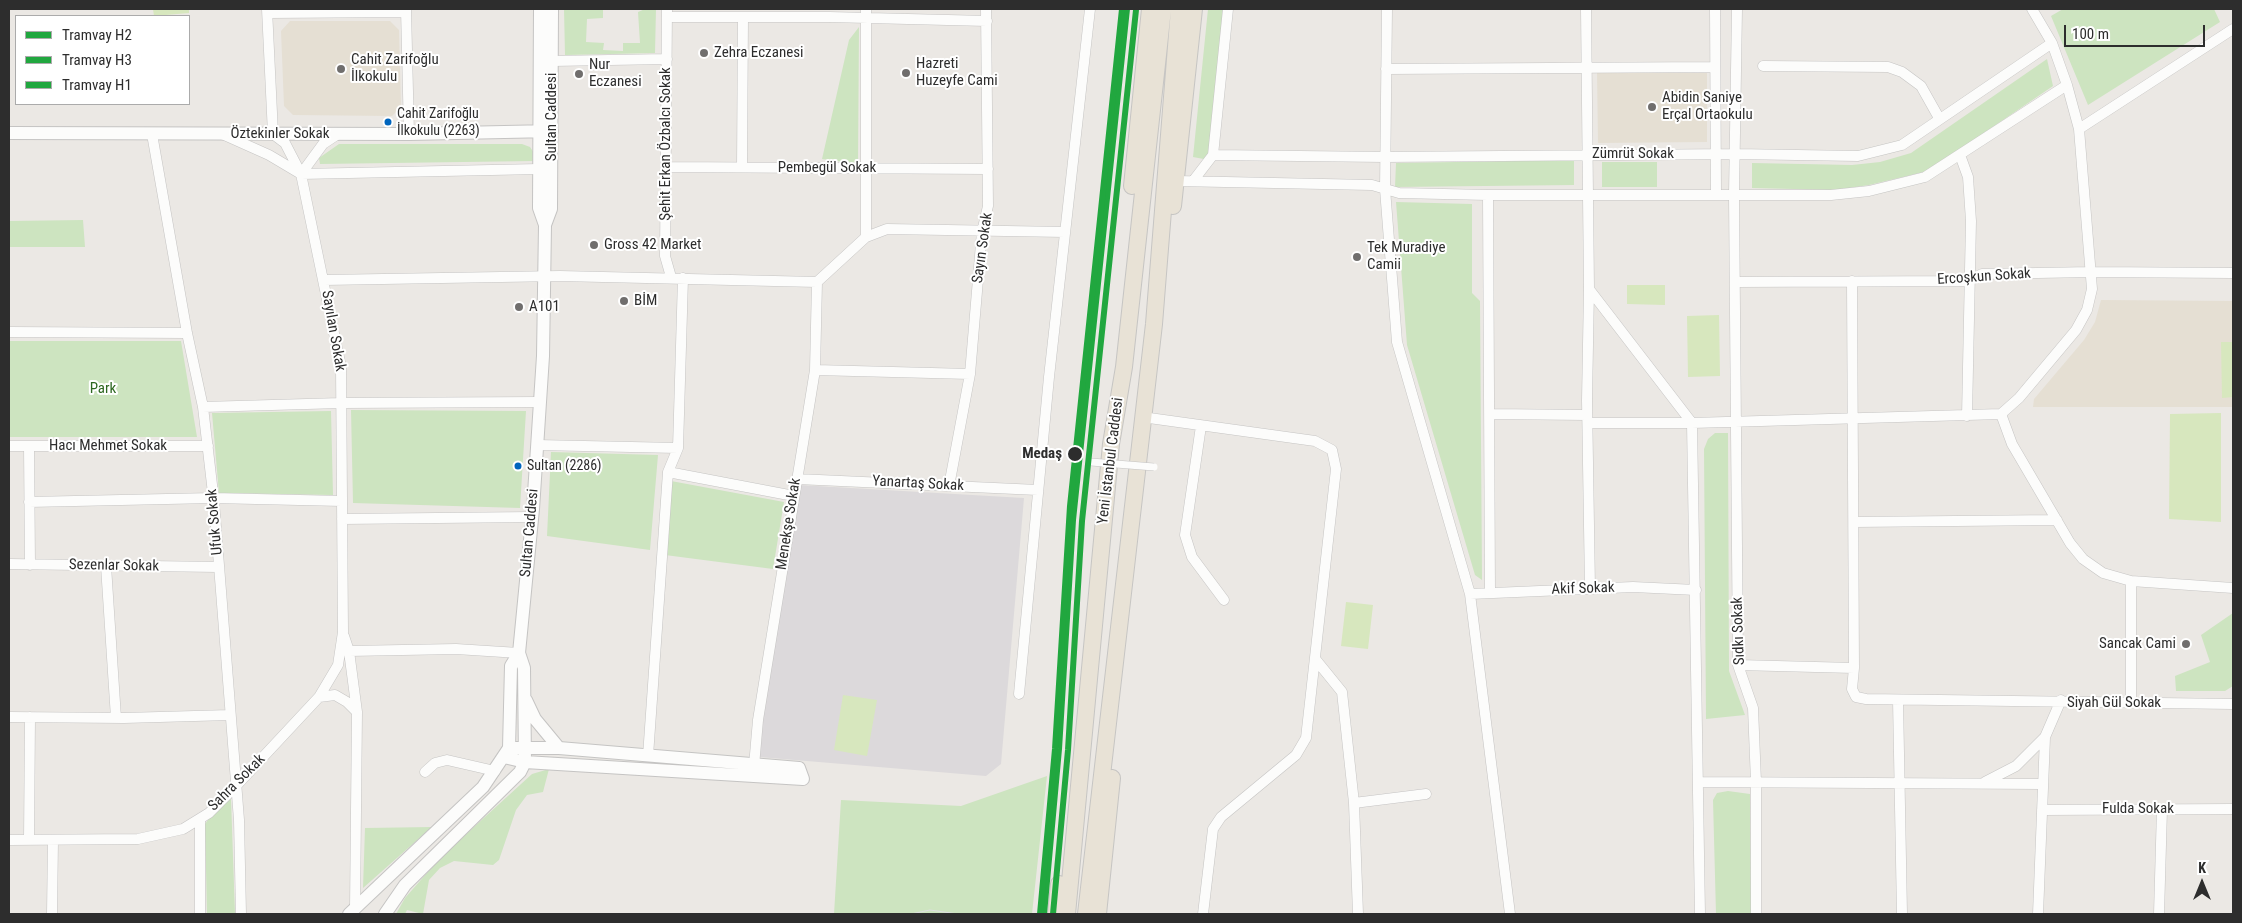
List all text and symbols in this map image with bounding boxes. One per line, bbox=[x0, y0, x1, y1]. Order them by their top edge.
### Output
legend bbox=[15, 15, 190, 105]
scale bar bbox=[2067, 15, 2208, 47]
text: 100 m bbox=[2072, 25, 2109, 43]
text: Tramvay H2 bbox=[62, 26, 132, 44]
place label: Zehra Eczanesi bbox=[714, 44, 803, 62]
marker: Zehra Eczanesi bbox=[698, 47, 710, 59]
text: Tramvay H3 bbox=[62, 51, 132, 69]
place label: Cahit Zarifoğlu İlkokulu bbox=[351, 51, 439, 86]
place label: Hazreti Huzeyfe Cami bbox=[916, 55, 998, 90]
place label: Nur Eczanesi bbox=[589, 56, 642, 91]
marker: Cahit Zarifoğlu İlkokulu bbox=[335, 63, 347, 75]
street label: Şehit Erkan Özbalcı Sokak bbox=[657, 67, 675, 221]
marker: Hazreti Huzeyfe Cami bbox=[900, 67, 912, 79]
marker: Nur Eczanesi bbox=[573, 68, 585, 80]
street label: Sultan Caddesi bbox=[543, 73, 561, 161]
text: Tramvay H1 bbox=[62, 76, 132, 94]
place label: Abidin Saniye Erçal Ortaokulu bbox=[1662, 89, 1753, 124]
marker: Abidin Saniye Erçal Ortaokulu bbox=[1646, 101, 1658, 113]
place label: Cahit Zarifoğlu İlkokulu (2263) bbox=[397, 106, 480, 138]
marker: Cahit Zarifoğlu İlkokulu (2263) bbox=[383, 117, 393, 127]
street label: Öztekinler Sokak bbox=[230, 125, 330, 143]
street label: Zümrüt Sokak bbox=[1592, 145, 1674, 163]
street label: Pembegül Sokak bbox=[778, 159, 876, 177]
street label: Sayın Sokak bbox=[969, 211, 997, 285]
place label: Gross 42 Market bbox=[604, 236, 701, 254]
marker: Gross 42 Market bbox=[588, 239, 600, 251]
place label: Tek Muradiye Camii bbox=[1367, 239, 1445, 274]
marker: Tek Muradiye Camii bbox=[1351, 251, 1363, 263]
street label: Ercoşkun Sokak bbox=[1937, 265, 2031, 289]
street label: Sayılan Sokak bbox=[317, 289, 349, 373]
place label: BİM bbox=[634, 292, 657, 310]
marker: BİM bbox=[618, 295, 630, 307]
place label: A101 bbox=[529, 298, 560, 316]
marker: A101 bbox=[513, 301, 525, 313]
park label: Park bbox=[90, 380, 116, 398]
street label: Yeni İstanbul Caddesi bbox=[1094, 397, 1128, 525]
street label: Hacı Mehmet Sokak bbox=[49, 437, 167, 455]
place label: Medaş bbox=[1022, 445, 1062, 463]
marker: Medaş bbox=[1066, 445, 1084, 463]
place label: Sultan (2286) bbox=[527, 458, 602, 474]
marker: Sultan (2286) bbox=[513, 461, 523, 471]
street label: Yanartaş Sokak bbox=[872, 473, 964, 495]
street label: Menekşe Sokak bbox=[773, 477, 805, 571]
street label: Ufuk Sokak bbox=[203, 488, 227, 556]
street label: Sultan Caddesi bbox=[517, 488, 543, 578]
street label: Sezenlar Sokak bbox=[69, 556, 159, 576]
street label: Akif Sokak bbox=[1551, 579, 1615, 599]
street label: Sıdkı Sokak bbox=[1729, 596, 1749, 666]
place label: Sancak Cami bbox=[2099, 635, 2176, 653]
marker: Sancak Cami bbox=[2180, 638, 2192, 650]
street label: Siyah Gül Sokak bbox=[2067, 694, 2161, 712]
street label: Sahra Sokak bbox=[205, 751, 269, 815]
street label: Fulda Sokak bbox=[2102, 800, 2174, 818]
north arrow bbox=[2177, 858, 2227, 908]
text: K bbox=[2198, 860, 2206, 876]

